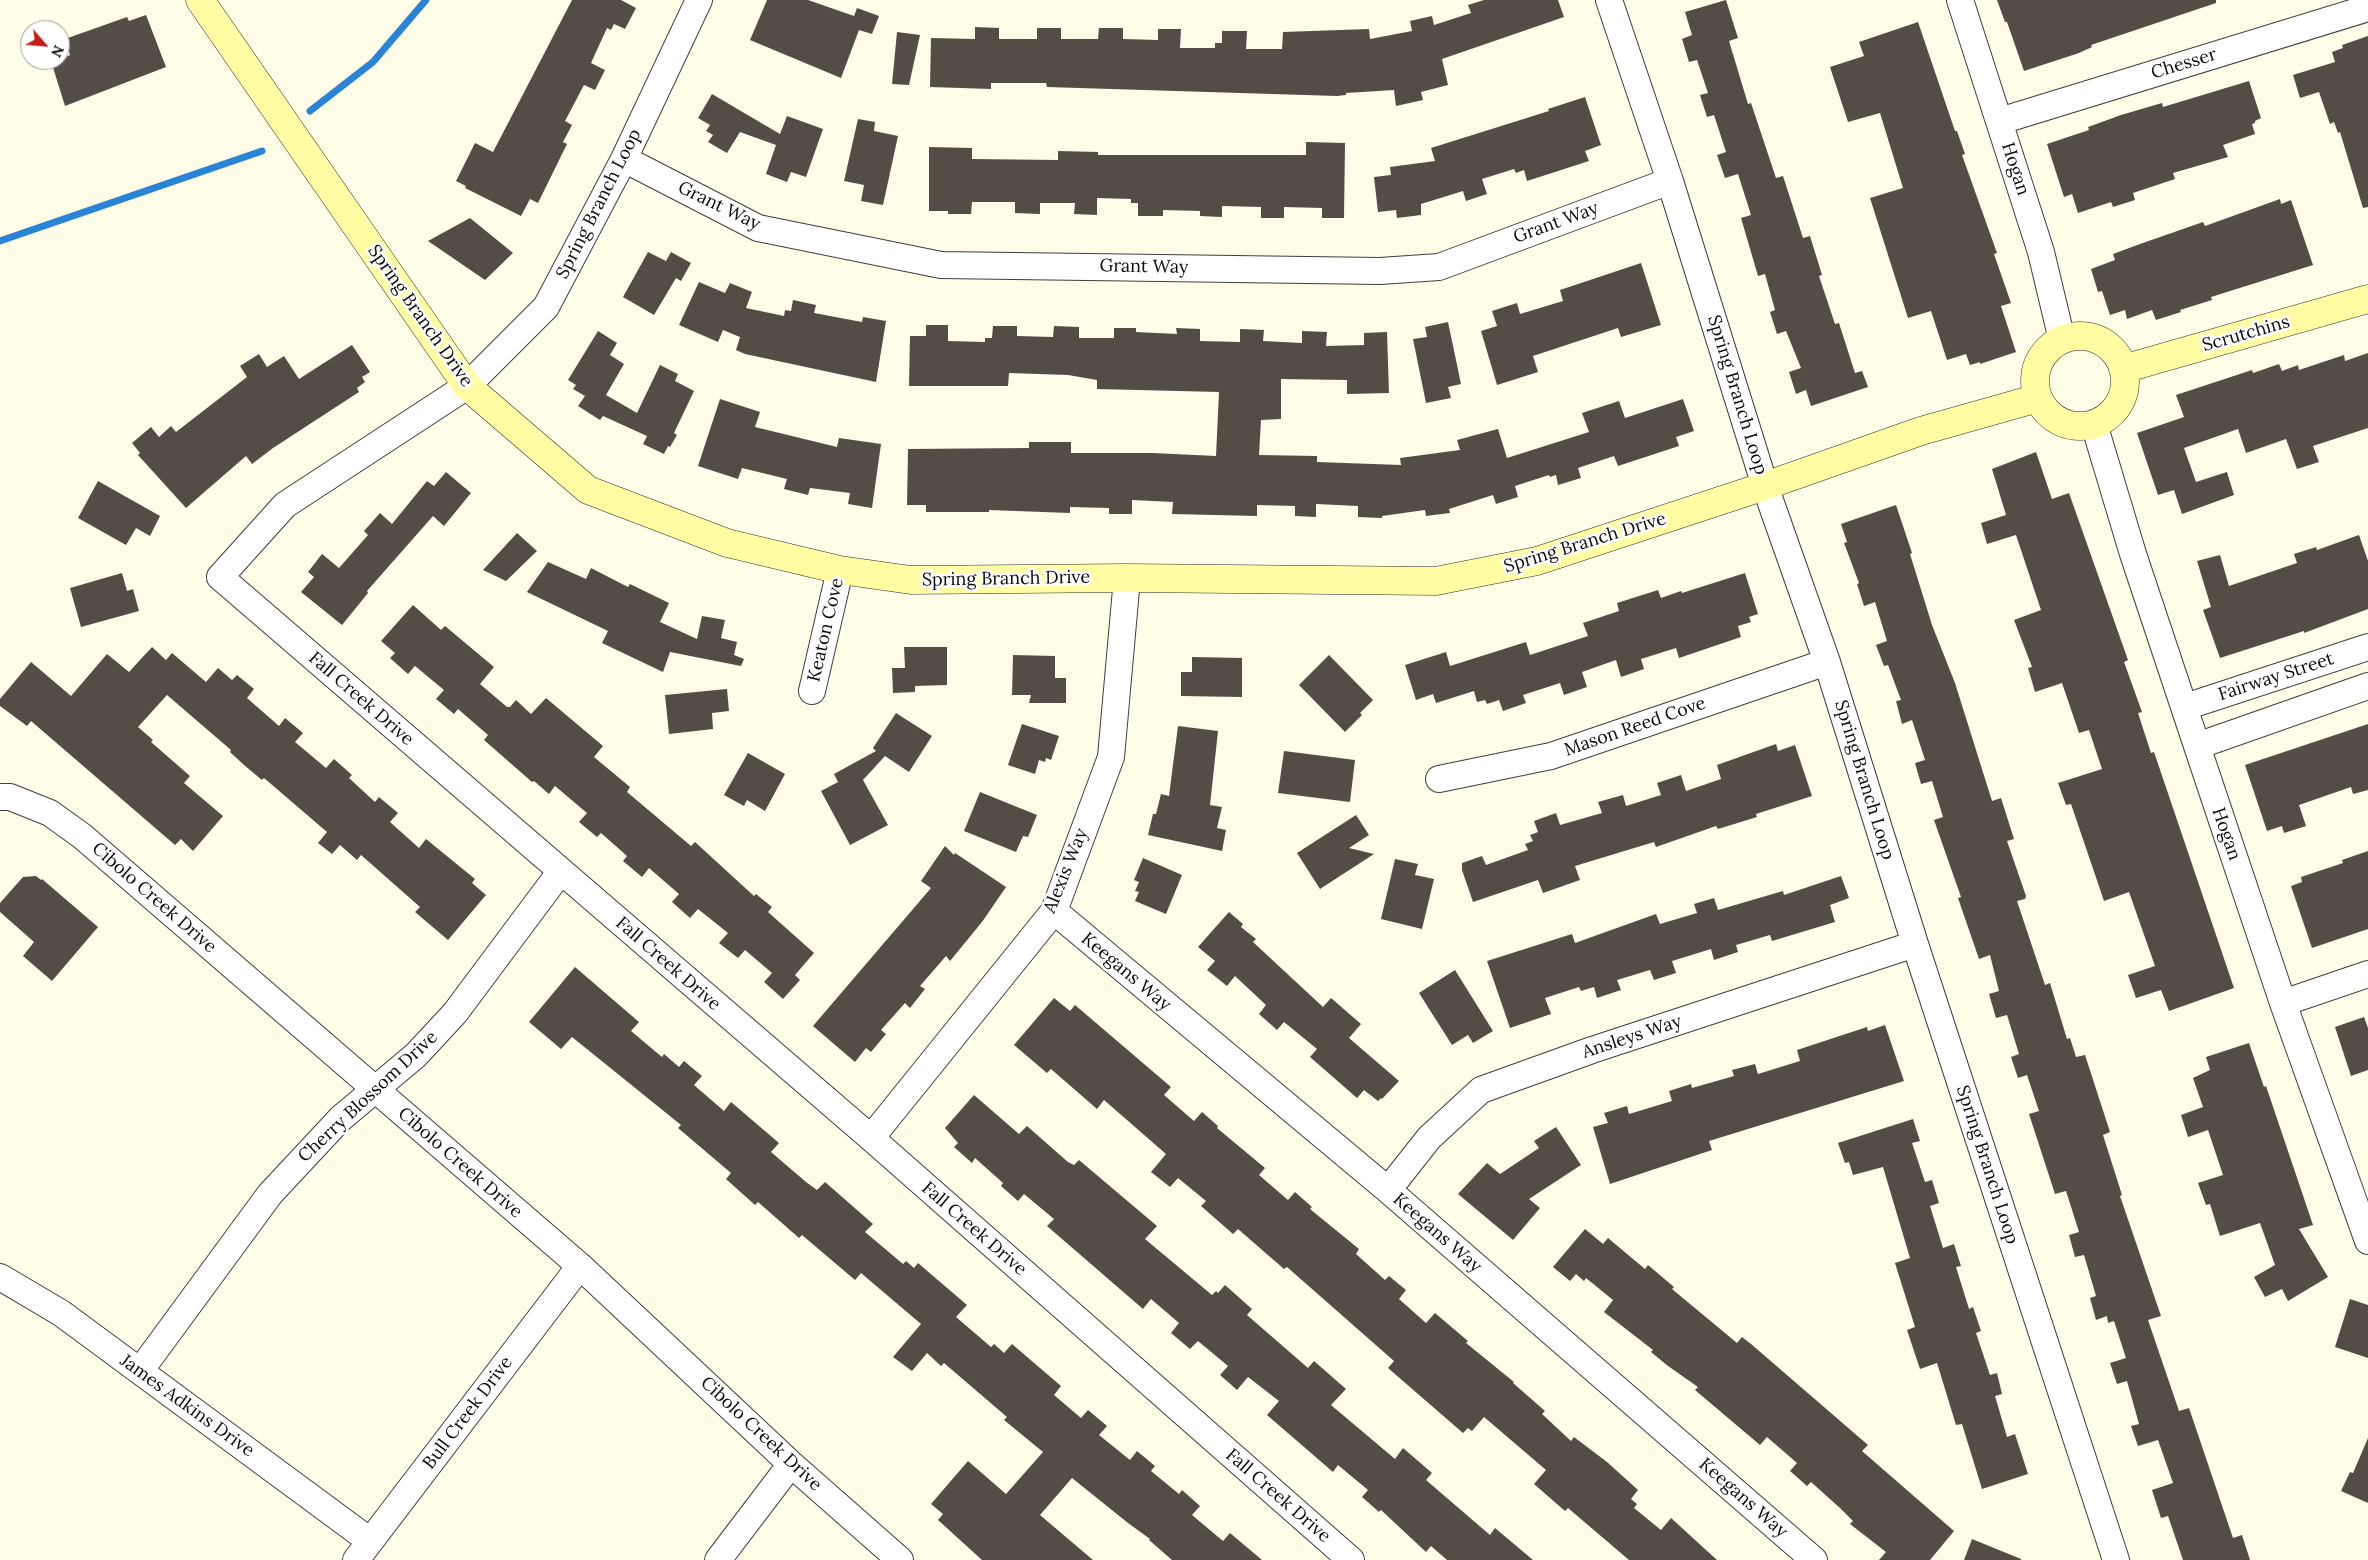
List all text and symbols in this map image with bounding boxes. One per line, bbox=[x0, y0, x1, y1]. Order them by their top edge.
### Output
north arrow bbox=[20, 20, 70, 70]
text: N bbox=[47, 42, 68, 60]
street label: Chesser bbox=[2149, 44, 2219, 84]
street label: Spring Branch Loop bbox=[552, 125, 646, 283]
street label: Hogan bbox=[1996, 140, 2034, 198]
street label: Grant Way bbox=[674, 177, 764, 235]
street label: Grant Way bbox=[1511, 198, 1601, 248]
street label: Spring Branch Drive bbox=[363, 241, 477, 391]
street label: Grant Way bbox=[1099, 255, 1189, 279]
street label: Scrutchins bbox=[2200, 311, 2292, 357]
street label: Spring Branch Loop bbox=[1702, 313, 1772, 477]
street label: Spring Branch Drive bbox=[1501, 508, 1669, 578]
street label: Spring Branch Drive bbox=[922, 567, 1090, 591]
street label: Keaton Cove bbox=[804, 576, 848, 684]
street label: Fall Creek Drive bbox=[304, 648, 418, 750]
street label: Fairway Street bbox=[2216, 648, 2336, 706]
street label: Mason Reed Cove bbox=[1561, 693, 1709, 761]
street label: Spring Branch Loop bbox=[1829, 698, 1899, 862]
street label: Hogan bbox=[2207, 805, 2245, 863]
street label: Alexis Way bbox=[1039, 826, 1093, 916]
street label: Cibolo Creek Drive bbox=[87, 838, 221, 958]
street label: Fall Creek Drive bbox=[611, 913, 725, 1015]
street label: Keegans Way bbox=[1077, 928, 1175, 1016]
street label: Ansleys Way bbox=[1579, 1011, 1685, 1063]
street label: Cherry Blossom Drive bbox=[294, 1027, 442, 1167]
street label: Spring Branch Loop bbox=[1951, 1083, 2023, 1247]
street label: Cibolo Creek Drive bbox=[393, 1103, 527, 1223]
street label: Fall Creek Drive bbox=[917, 1178, 1031, 1280]
street label: Keegans Way bbox=[1388, 1189, 1486, 1277]
street label: James Adkins Drive bbox=[116, 1350, 258, 1462]
street label: Bull Creek Drive bbox=[419, 1352, 517, 1474]
street label: Cibolo Creek Drive bbox=[696, 1372, 826, 1496]
street label: Fall Creek Drive bbox=[1221, 1445, 1335, 1547]
street label: Keegans Way bbox=[1694, 1454, 1792, 1542]

